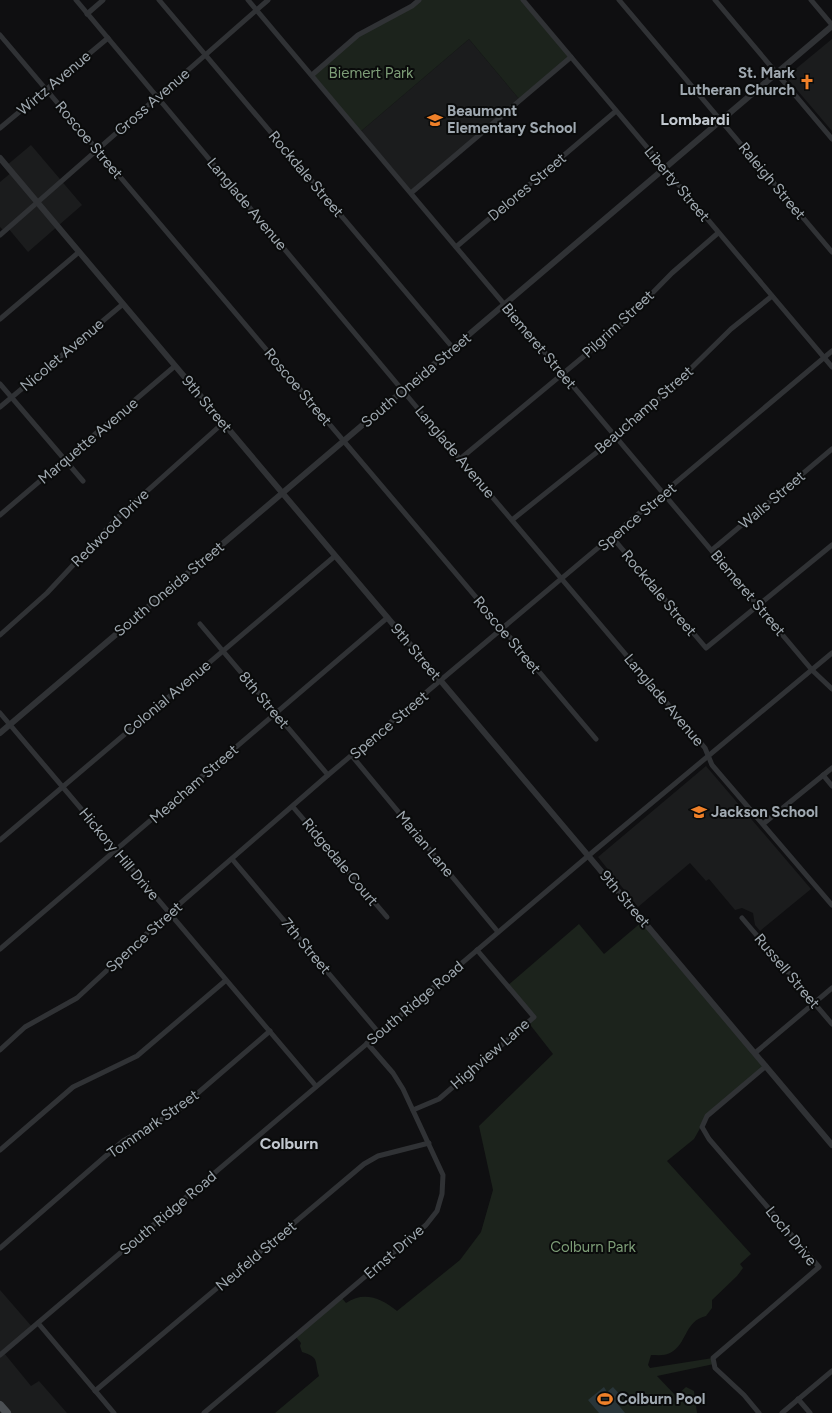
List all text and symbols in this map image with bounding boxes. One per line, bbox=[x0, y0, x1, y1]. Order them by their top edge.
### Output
street label: Wirtz Avenue bbox=[14, 47, 94, 119]
park label: Biemert Park bbox=[329, 64, 414, 82]
place label: St. Mark Lutheran Church bbox=[679, 64, 795, 99]
street label: Gross Avenue bbox=[111, 65, 193, 139]
church icon: St. Mark Lutheran Church bbox=[798, 73, 816, 91]
street label: Roscoe Street bbox=[51, 98, 127, 183]
place label: Beaumont Elementary School bbox=[447, 102, 577, 137]
district label: Lombardi bbox=[660, 110, 730, 129]
school or university icon: Beaumont Elementary School bbox=[426, 111, 444, 129]
street label: Rockdale Street bbox=[265, 127, 347, 221]
street label: Raleigh Street bbox=[735, 139, 810, 223]
street label: Liberty Street bbox=[640, 143, 714, 225]
street label: Delores Street bbox=[484, 149, 570, 225]
street label: Langlade Avenue bbox=[203, 154, 291, 254]
street label: Pilgrim Street bbox=[578, 286, 658, 362]
street label: Biemeret Street bbox=[498, 299, 580, 393]
street label: Nicolet Avenue bbox=[17, 315, 107, 395]
street label: South Oneida Street bbox=[357, 329, 475, 431]
street label: Roscoe Street bbox=[260, 345, 336, 430]
street label: Beauchamp Street bbox=[591, 362, 697, 458]
street label: 9th Street bbox=[178, 372, 236, 436]
street label: Marquette Avenue bbox=[34, 394, 142, 488]
street label: Langlade Avenue bbox=[411, 402, 499, 502]
street label: Walls Street bbox=[735, 467, 809, 533]
street label: Spence Street bbox=[594, 479, 680, 555]
street label: Redwood Drive bbox=[67, 485, 153, 571]
street label: South Oneida Street bbox=[110, 538, 228, 640]
street label: Rockdale Street bbox=[618, 546, 700, 640]
street label: Biemeret Street bbox=[707, 546, 789, 640]
street label: Roscoe Street bbox=[469, 593, 545, 678]
street label: 9th Street bbox=[387, 620, 445, 684]
street label: Langlade Avenue bbox=[620, 650, 708, 750]
street label: Colonial Avenue bbox=[120, 656, 214, 740]
street label: 8th Street bbox=[235, 668, 293, 732]
street label: Spence Street bbox=[346, 687, 432, 763]
street label: Meacham Street bbox=[146, 741, 242, 827]
school or university icon: Jackson School bbox=[690, 803, 708, 821]
place label: Jackson School bbox=[711, 803, 818, 821]
street label: Hickory Hill Drive bbox=[75, 804, 163, 904]
street label: Marian Lane bbox=[392, 807, 458, 881]
street label: Ridgedale Court bbox=[298, 814, 382, 910]
street label: 9th Street bbox=[596, 867, 654, 931]
street label: Spence Street bbox=[102, 898, 186, 976]
street label: 7th Street bbox=[277, 914, 335, 978]
street label: Russell Street bbox=[750, 930, 824, 1012]
street label: South Ridge Road bbox=[363, 957, 467, 1049]
street label: Highview Lane bbox=[447, 1015, 533, 1093]
street label: Tommark Street bbox=[104, 1086, 202, 1162]
district label: Colburn bbox=[260, 1134, 318, 1153]
street label: South Ridge Road bbox=[116, 1167, 220, 1259]
street label: Loch Drive bbox=[762, 1203, 820, 1269]
street label: Neufeld Street bbox=[212, 1217, 300, 1295]
street label: Ernst Drive bbox=[360, 1221, 428, 1283]
park label: Colburn Park bbox=[550, 1238, 637, 1256]
sports icon: Colburn Pool bbox=[596, 1390, 614, 1408]
place label: Colburn Pool bbox=[617, 1390, 706, 1408]

